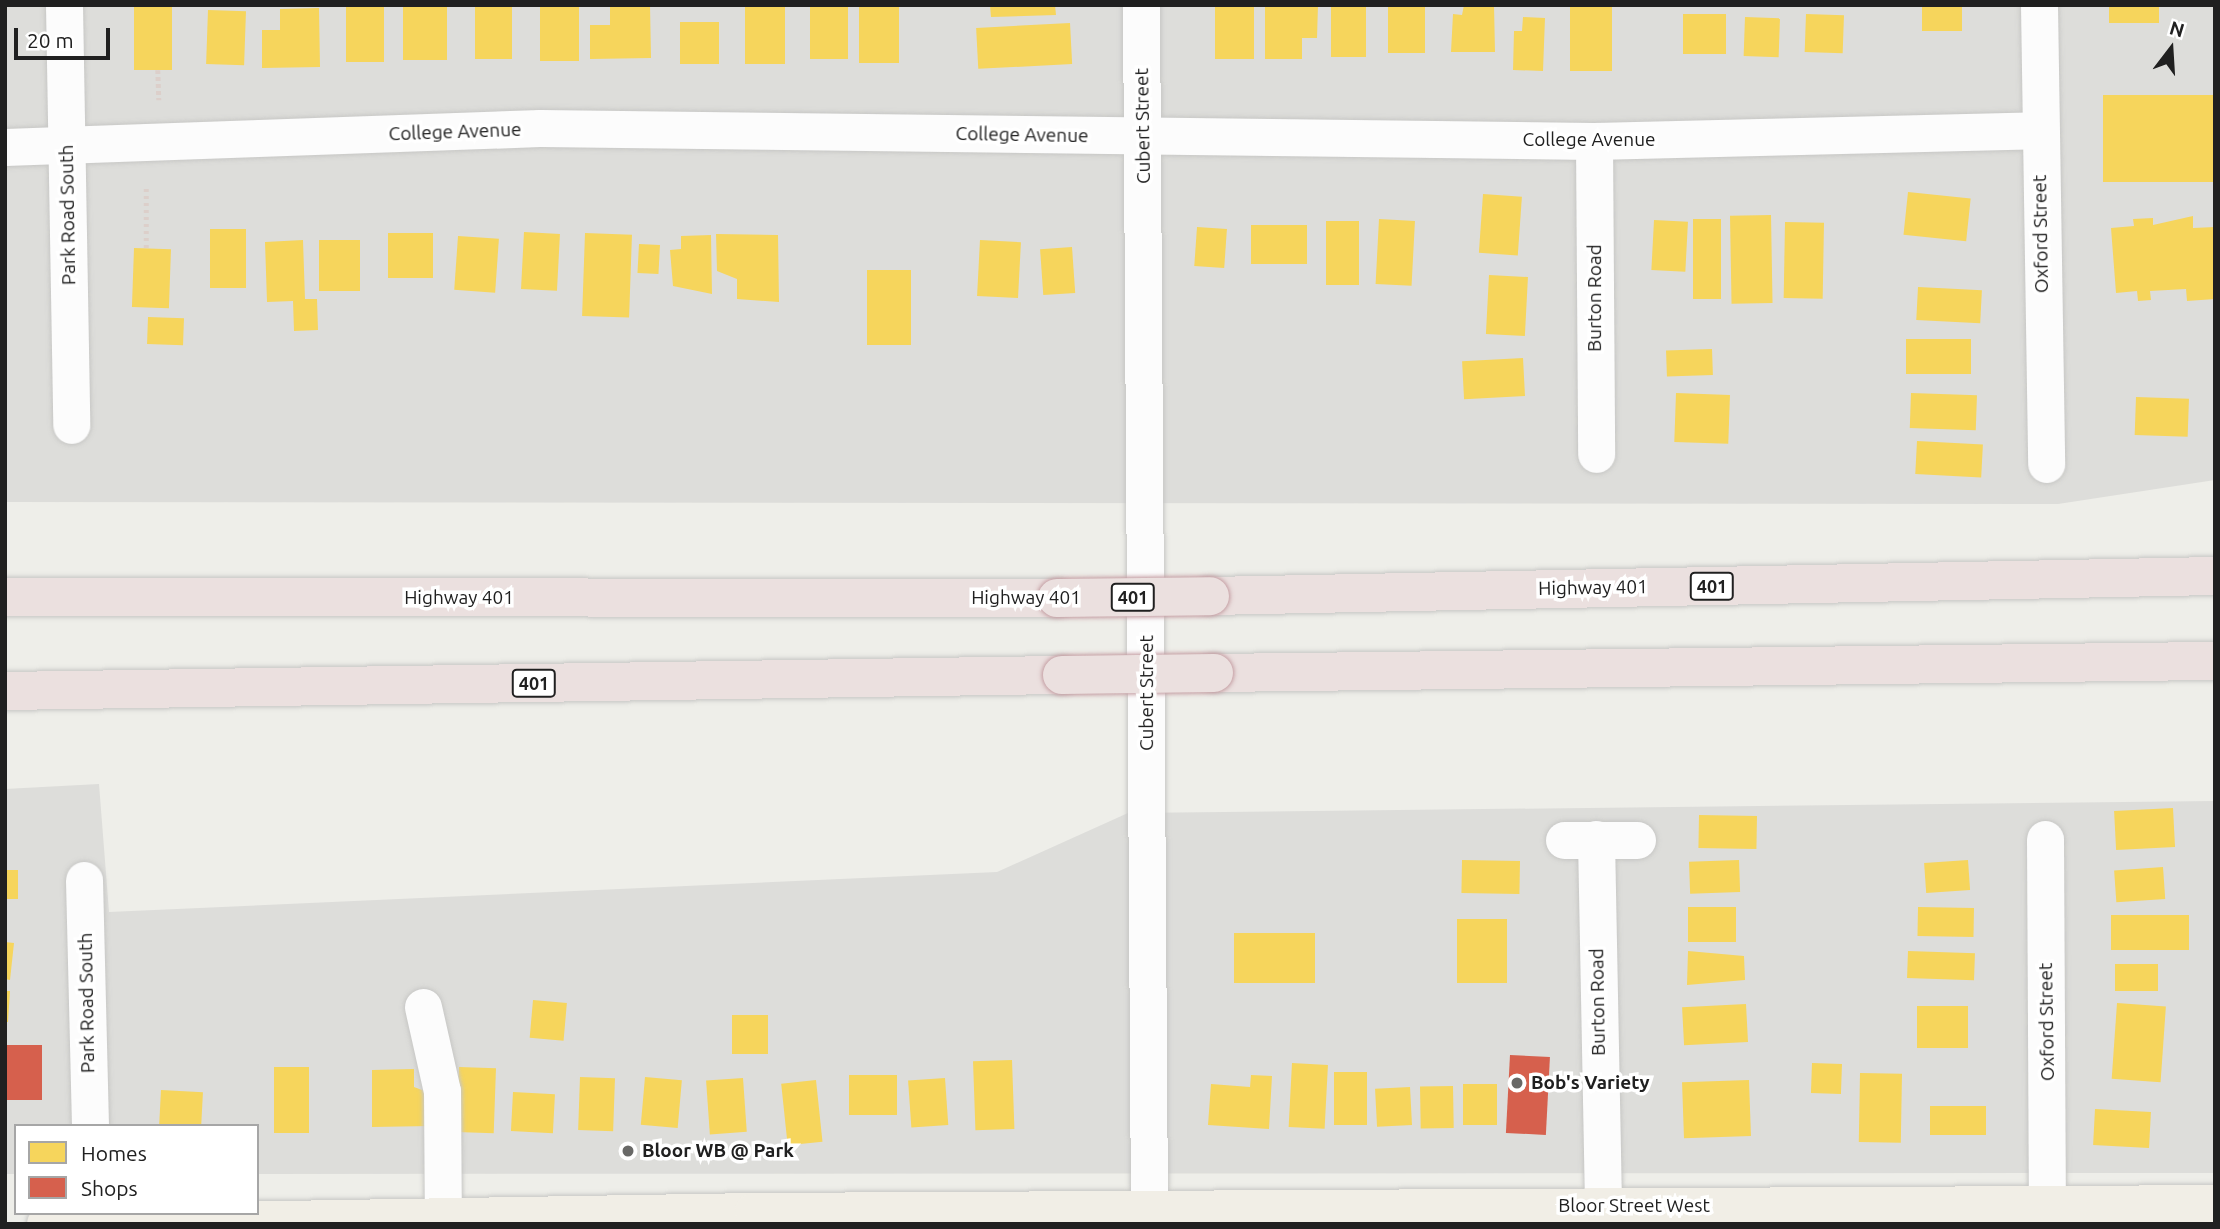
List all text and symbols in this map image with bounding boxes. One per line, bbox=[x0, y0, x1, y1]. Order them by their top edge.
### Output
scale bar bbox=[18, 14, 114, 58]
north arrow bbox=[2136, 14, 2206, 84]
text: N bbox=[2167, 16, 2187, 42]
text: 20 m bbox=[27, 28, 74, 52]
street label: Cubert Street bbox=[1131, 68, 1155, 184]
street label: College Avenue bbox=[388, 118, 522, 146]
street label: College Avenue bbox=[955, 122, 1089, 148]
street label: College Avenue bbox=[1523, 129, 1655, 151]
street label: Park Road South bbox=[55, 145, 81, 285]
street label: Oxford Street bbox=[2029, 175, 2053, 293]
street label: Burton Road bbox=[1584, 244, 1606, 352]
road number: 401 bbox=[1689, 572, 1735, 600]
street label: Highway 401 bbox=[1538, 576, 1648, 600]
road number: 401 bbox=[1110, 582, 1156, 612]
street label: Highway 401 bbox=[404, 587, 514, 609]
street label: Highway 401 bbox=[971, 587, 1081, 609]
street label: Cubert Street bbox=[1136, 635, 1158, 751]
road number: 401 bbox=[511, 668, 557, 698]
street label: Park Road South bbox=[74, 933, 100, 1073]
street label: Burton Road bbox=[1586, 948, 1610, 1056]
street label: Oxford Street bbox=[2035, 963, 2059, 1081]
place label: Bob's Variety bbox=[1531, 1072, 1650, 1094]
marker: Bob's Variety bbox=[1509, 1075, 1525, 1091]
legend bbox=[14, 1124, 259, 1215]
place label: Bloor WB @ Park bbox=[642, 1140, 794, 1162]
text: Homes bbox=[81, 1141, 147, 1165]
marker: Bloor WB @ Park bbox=[620, 1143, 636, 1159]
text: Shops bbox=[81, 1176, 138, 1200]
street label: Bloor Street West bbox=[1558, 1195, 1710, 1217]

